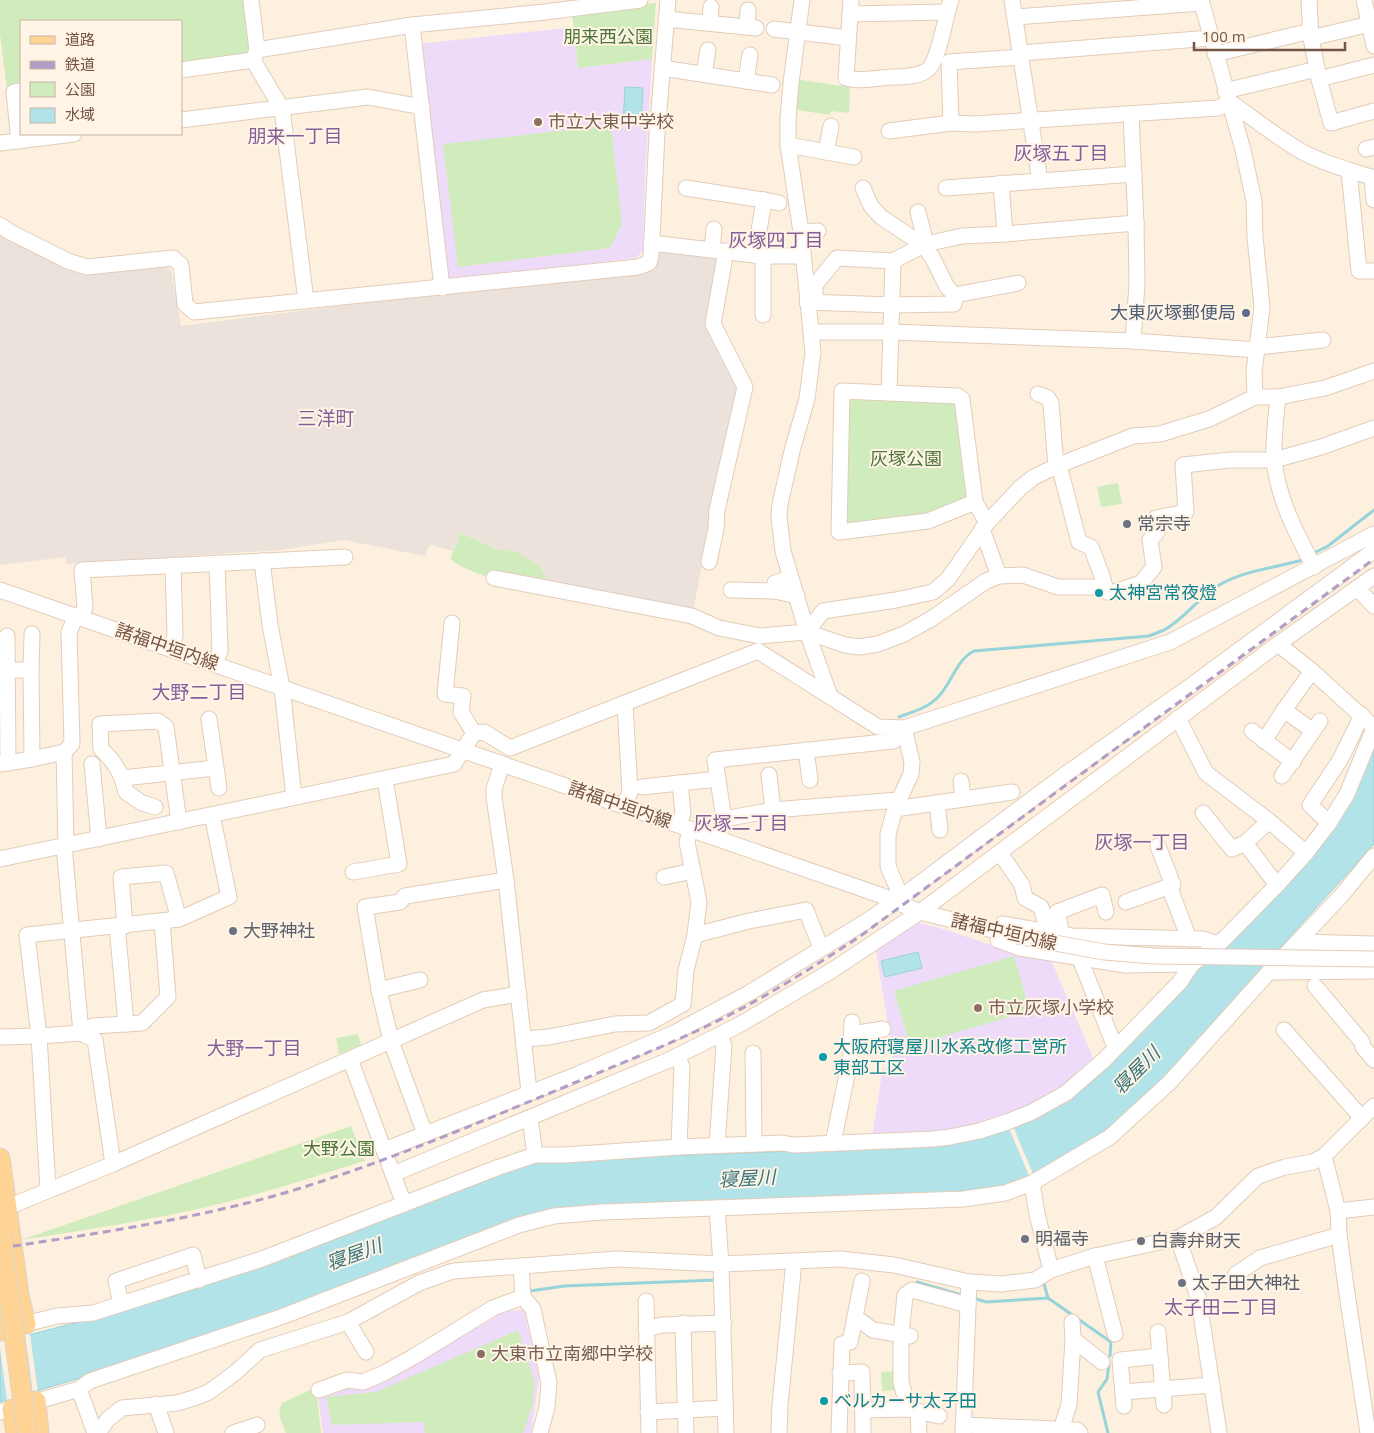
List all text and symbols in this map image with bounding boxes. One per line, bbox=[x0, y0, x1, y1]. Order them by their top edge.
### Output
legend bbox=[20, 20, 182, 135]
scale bar bbox=[1194, 20, 1345, 52]
park label: 朋来西公園 bbox=[563, 24, 653, 48]
text: 100 m bbox=[1202, 26, 1246, 46]
text: 道路 bbox=[65, 29, 95, 49]
text: 鉄道 bbox=[65, 54, 95, 74]
text: 公園 bbox=[65, 79, 95, 99]
text: 水域 bbox=[65, 104, 95, 124]
place label: 市立大東中学校 bbox=[548, 109, 674, 133]
marker: 市立大東中学校 bbox=[532, 116, 544, 128]
district label: 朋来一丁目 bbox=[247, 123, 343, 149]
district label: 灰塚五丁目 bbox=[1013, 140, 1109, 166]
district label: 灰塚四丁目 bbox=[728, 227, 824, 253]
place label: 大東灰塚郵便局 bbox=[1110, 300, 1236, 324]
marker: 大東灰塚郵便局 bbox=[1240, 307, 1252, 319]
district label: 三洋町 bbox=[297, 405, 355, 431]
park label: 灰塚公園 bbox=[870, 446, 942, 470]
place label: 常宗寺 bbox=[1137, 511, 1191, 535]
marker: 常宗寺 bbox=[1121, 518, 1133, 530]
place label: 太神宮常夜燈 bbox=[1109, 580, 1217, 604]
marker: 太神宮常夜燈 bbox=[1093, 587, 1105, 599]
street label: 諸福中垣内線 bbox=[112, 617, 222, 675]
district label: 大野二丁目 bbox=[151, 679, 247, 705]
street label: 諸福中垣内線 bbox=[565, 775, 675, 833]
district label: 灰塚二丁目 bbox=[693, 810, 789, 836]
district label: 灰塚一丁目 bbox=[1094, 829, 1190, 855]
street label: 諸福中垣内線 bbox=[949, 907, 1060, 955]
place label: 大野神社 bbox=[243, 918, 315, 942]
marker: 大野神社 bbox=[227, 925, 239, 937]
place label: 市立灰塚小学校 bbox=[988, 995, 1114, 1019]
marker: 市立灰塚小学校 bbox=[972, 1002, 984, 1014]
place label: 大阪府寝屋川水系改修工営所 東部工区 bbox=[833, 1034, 1067, 1079]
district label: 大野一丁目 bbox=[206, 1035, 302, 1061]
water label: 寝屋川 bbox=[1107, 1039, 1167, 1099]
marker: 大阪府寝屋川水系改修工営所 東部工区 bbox=[817, 1051, 829, 1063]
park label: 大野公園 bbox=[303, 1136, 375, 1160]
water label: 寝屋川 bbox=[718, 1163, 778, 1192]
place label: 明福寺 bbox=[1035, 1226, 1089, 1250]
place label: 白壽弁財天 bbox=[1151, 1228, 1241, 1252]
water label: 寝屋川 bbox=[323, 1231, 387, 1276]
marker: 明福寺 bbox=[1019, 1233, 1031, 1245]
marker: 白壽弁財天 bbox=[1135, 1235, 1147, 1247]
place label: 太子田大神社 bbox=[1192, 1270, 1300, 1294]
marker: 太子田大神社 bbox=[1176, 1277, 1188, 1289]
district label: 太子田二丁目 bbox=[1164, 1294, 1278, 1320]
place label: 大東市立南郷中学校 bbox=[491, 1341, 653, 1365]
marker: 大東市立南郷中学校 bbox=[475, 1348, 487, 1360]
place label: ベルカーサ太子田 bbox=[834, 1388, 977, 1412]
marker: ベルカーサ太子田 bbox=[818, 1395, 830, 1407]

